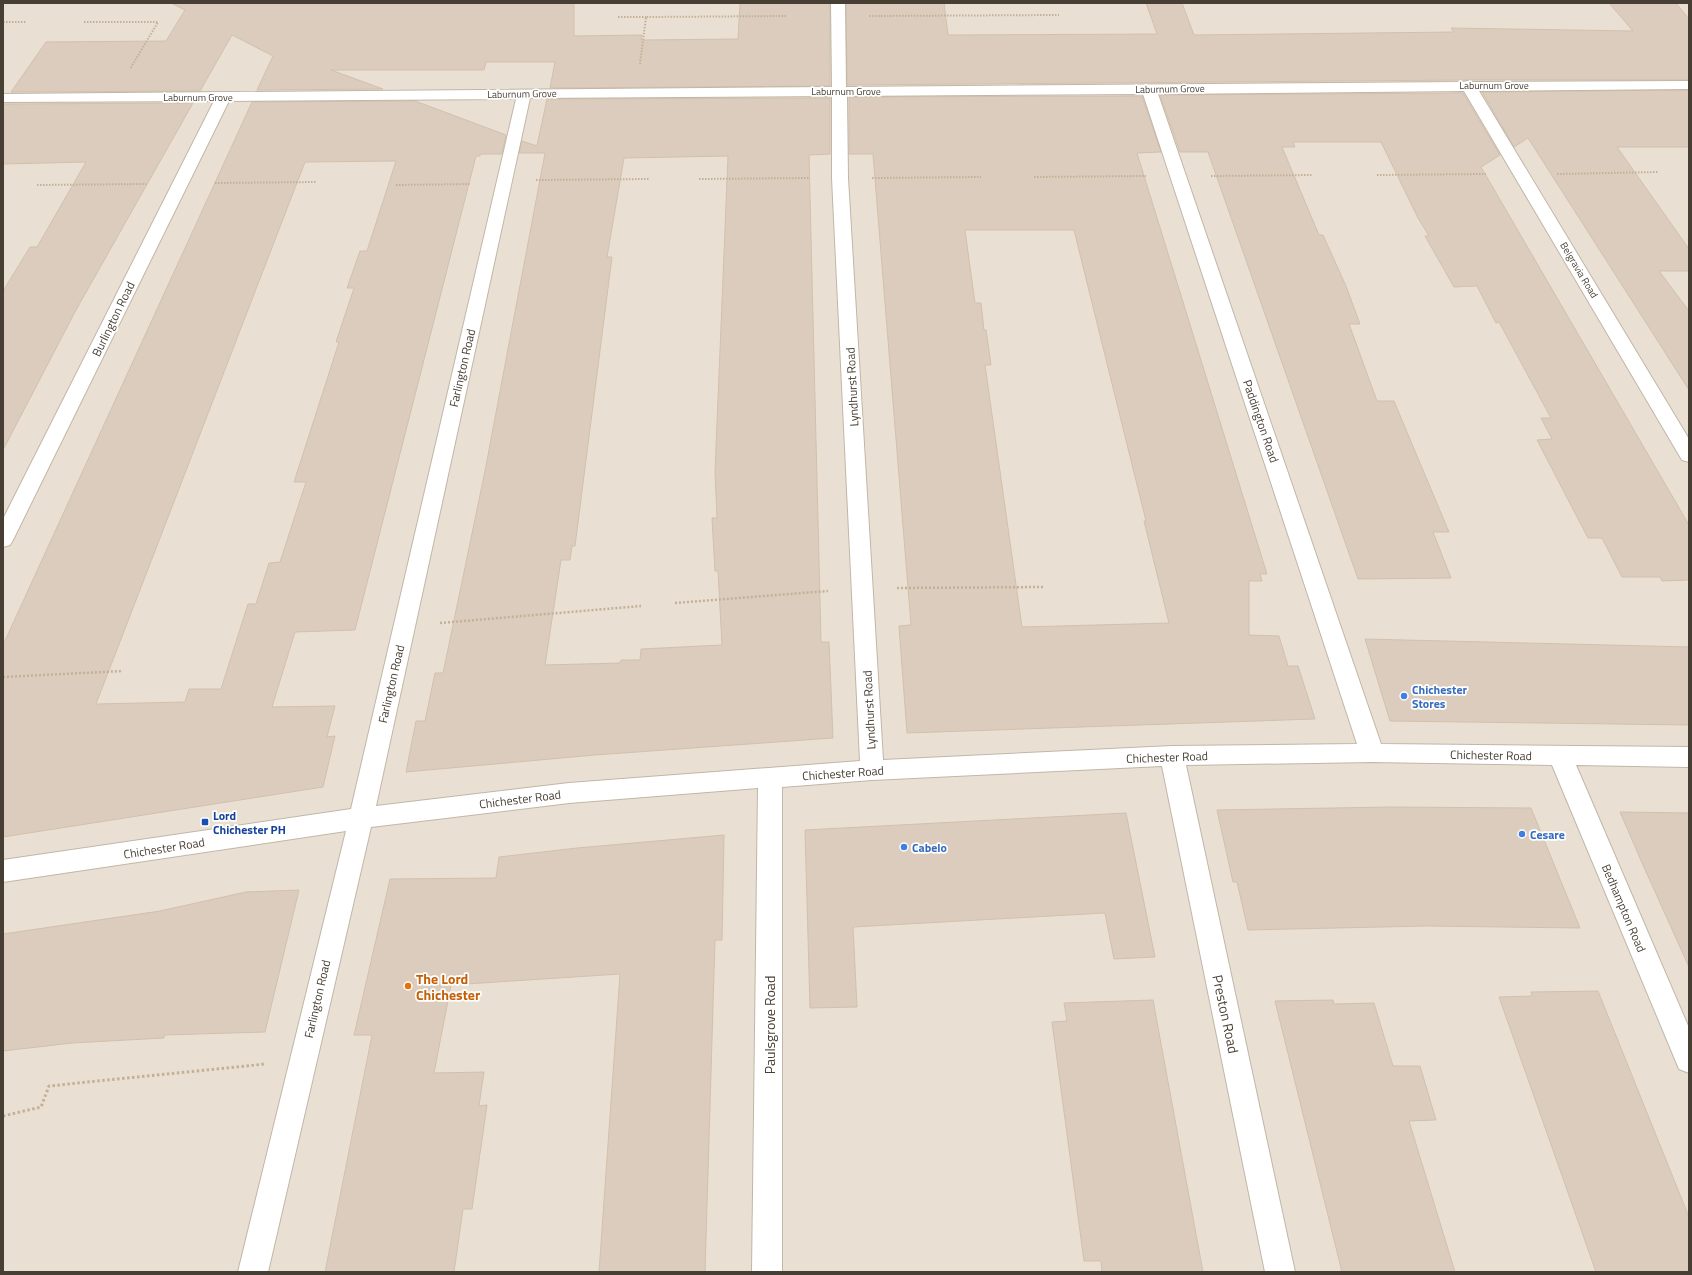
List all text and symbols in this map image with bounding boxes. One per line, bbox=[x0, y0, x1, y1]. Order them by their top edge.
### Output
street label: Laburnum Grove bbox=[1459, 78, 1529, 93]
street label: Laburnum Grove bbox=[1135, 81, 1205, 97]
street label: Laburnum Grove bbox=[811, 84, 881, 99]
street label: Laburnum Grove bbox=[487, 86, 557, 102]
street label: Laburnum Grove bbox=[163, 90, 233, 105]
street label: Belgravia Road bbox=[1556, 239, 1602, 301]
street label: Burlington Road bbox=[87, 278, 139, 360]
street label: Farlington Road bbox=[444, 327, 480, 409]
street label: Lyndhurst Road bbox=[840, 347, 864, 427]
street label: Paddington Road bbox=[1238, 377, 1284, 465]
street label: Farlington Road bbox=[373, 643, 409, 725]
street label: Lyndhurst Road bbox=[857, 670, 881, 750]
place label: Chichester Stores bbox=[1412, 680, 1468, 713]
marker: Chichester Stores bbox=[1399, 691, 1409, 701]
street label: Chichester Road bbox=[1450, 745, 1532, 765]
street label: Chichester Road bbox=[1126, 746, 1208, 768]
street label: Chichester Road bbox=[801, 761, 885, 785]
street label: Chichester Road bbox=[478, 785, 562, 813]
place label: Lord Chichester PH bbox=[213, 806, 286, 839]
marker: Lord Chichester PH bbox=[200, 817, 210, 827]
place label: Cesare bbox=[1530, 825, 1565, 844]
marker: Cesare bbox=[1517, 829, 1527, 839]
street label: Chichester Road bbox=[122, 832, 206, 864]
place label: Cabelo bbox=[912, 838, 947, 857]
marker: Cabelo bbox=[899, 842, 909, 852]
street label: Bedhampton Road bbox=[1597, 861, 1651, 955]
street label: Farlington Road bbox=[299, 958, 335, 1040]
place label: The Lord Chichester bbox=[416, 968, 480, 1005]
street label: Preston Road bbox=[1207, 973, 1245, 1055]
street label: Paulsgrove Road bbox=[759, 976, 780, 1074]
marker: The Lord Chichester bbox=[403, 981, 413, 991]

